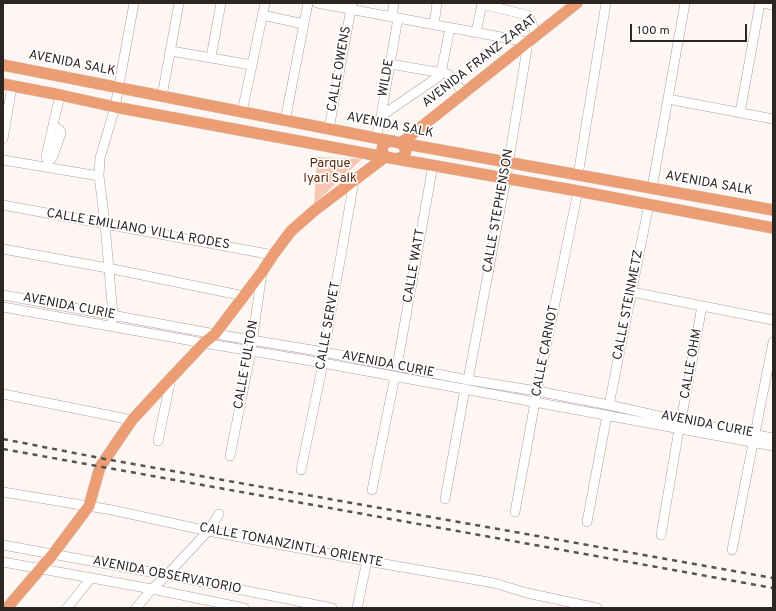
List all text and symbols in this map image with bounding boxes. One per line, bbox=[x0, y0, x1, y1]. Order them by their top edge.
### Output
street label: AVENIDA FRANZ ZARAT bbox=[420, 12, 540, 112]
scale bar bbox=[632, 16, 749, 42]
text: 100 m bbox=[637, 23, 670, 39]
street label: CALLE OWENS bbox=[325, 25, 355, 113]
street label: AVENIDA SALK bbox=[27, 48, 117, 80]
street label: WILDE bbox=[376, 58, 398, 98]
street label: AVENIDA SALK bbox=[345, 110, 435, 142]
street label: CALLE STEPHENSON bbox=[480, 148, 518, 274]
park label: Parque Iyari Salk bbox=[303, 156, 357, 187]
street label: AVENIDA SALK bbox=[664, 169, 754, 199]
street label: CALLE EMILIANO VILLA RODES bbox=[45, 206, 231, 254]
street label: CALLE WATT bbox=[401, 228, 429, 304]
street label: CALLE STEINMETZ bbox=[611, 249, 647, 361]
street label: CALLE SERVET bbox=[314, 281, 344, 371]
street label: AVENIDA CURIE bbox=[21, 290, 117, 324]
street label: CALLE CARNOT bbox=[529, 304, 563, 398]
street label: CALLE FULTON bbox=[231, 319, 263, 411]
street label: CALLE OHM bbox=[678, 328, 706, 400]
street label: AVENIDA CURIE bbox=[340, 348, 436, 382]
street label: AVENIDA CURIE bbox=[659, 408, 755, 442]
street label: CALLE TONANZINTLA ORIENTE bbox=[198, 521, 384, 571]
street label: AVENIDA OBSERVATORIO bbox=[91, 554, 243, 598]

